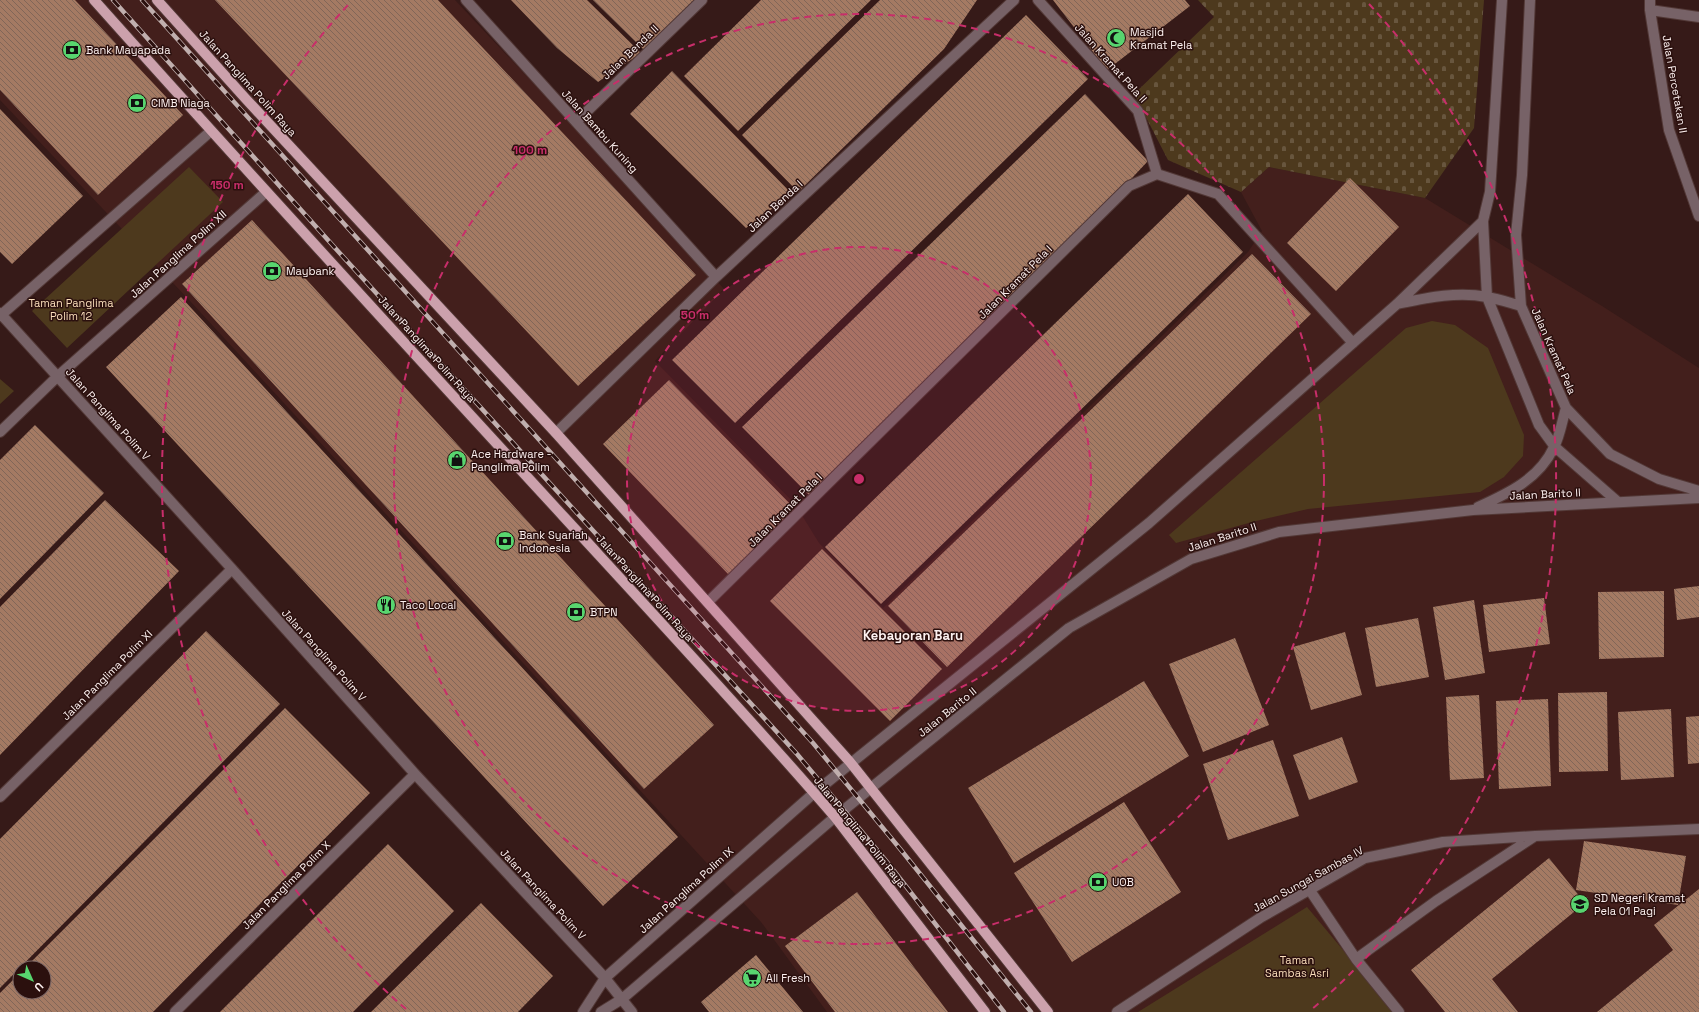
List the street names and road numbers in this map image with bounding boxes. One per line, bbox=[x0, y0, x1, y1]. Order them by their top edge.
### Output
street label: Jalan Kramat Pela II bbox=[1072, 21, 1150, 105]
street label: Jalan Benda II bbox=[599, 22, 661, 82]
street label: Jalan Panglima Polim Raya bbox=[196, 27, 300, 140]
street label: Jalan Percetakan II bbox=[1659, 34, 1691, 134]
street label: Jalan Bambu Kuning bbox=[559, 86, 641, 176]
street label: Jalan Benda I bbox=[744, 177, 806, 235]
street label: Jalan Panglima Polim XII bbox=[127, 207, 229, 301]
street label: Jalan Kramat Pela I bbox=[975, 242, 1055, 322]
street label: Jalan Panglima Polim Raya bbox=[375, 293, 479, 406]
street label: Jalan Kramat Pela bbox=[1529, 305, 1580, 397]
street label: Jalan Panglima Polim V bbox=[63, 365, 153, 463]
street label: Jalan Kramat Pela I bbox=[745, 470, 825, 550]
street label: Jalan Barito II bbox=[1509, 485, 1581, 503]
street label: Jalan Barito II bbox=[1186, 519, 1258, 555]
street label: Jalan Panglima Polim Raya bbox=[593, 532, 697, 645]
street label: Jalan Panglima Polim V bbox=[279, 606, 369, 704]
street label: Jalan Panglima Polim XI bbox=[59, 627, 155, 723]
street label: Jalan Barito II bbox=[915, 684, 979, 740]
street label: Jalan Panglima Polim Raya bbox=[811, 774, 910, 891]
street label: Jalan Panglima Polim X bbox=[239, 838, 333, 932]
street label: Jalan Sungai Sambas IV bbox=[1250, 843, 1366, 915]
street label: Jalan Panglima Polim IX bbox=[636, 844, 736, 936]
street label: Jalan Panglima Polim V bbox=[497, 846, 589, 943]

